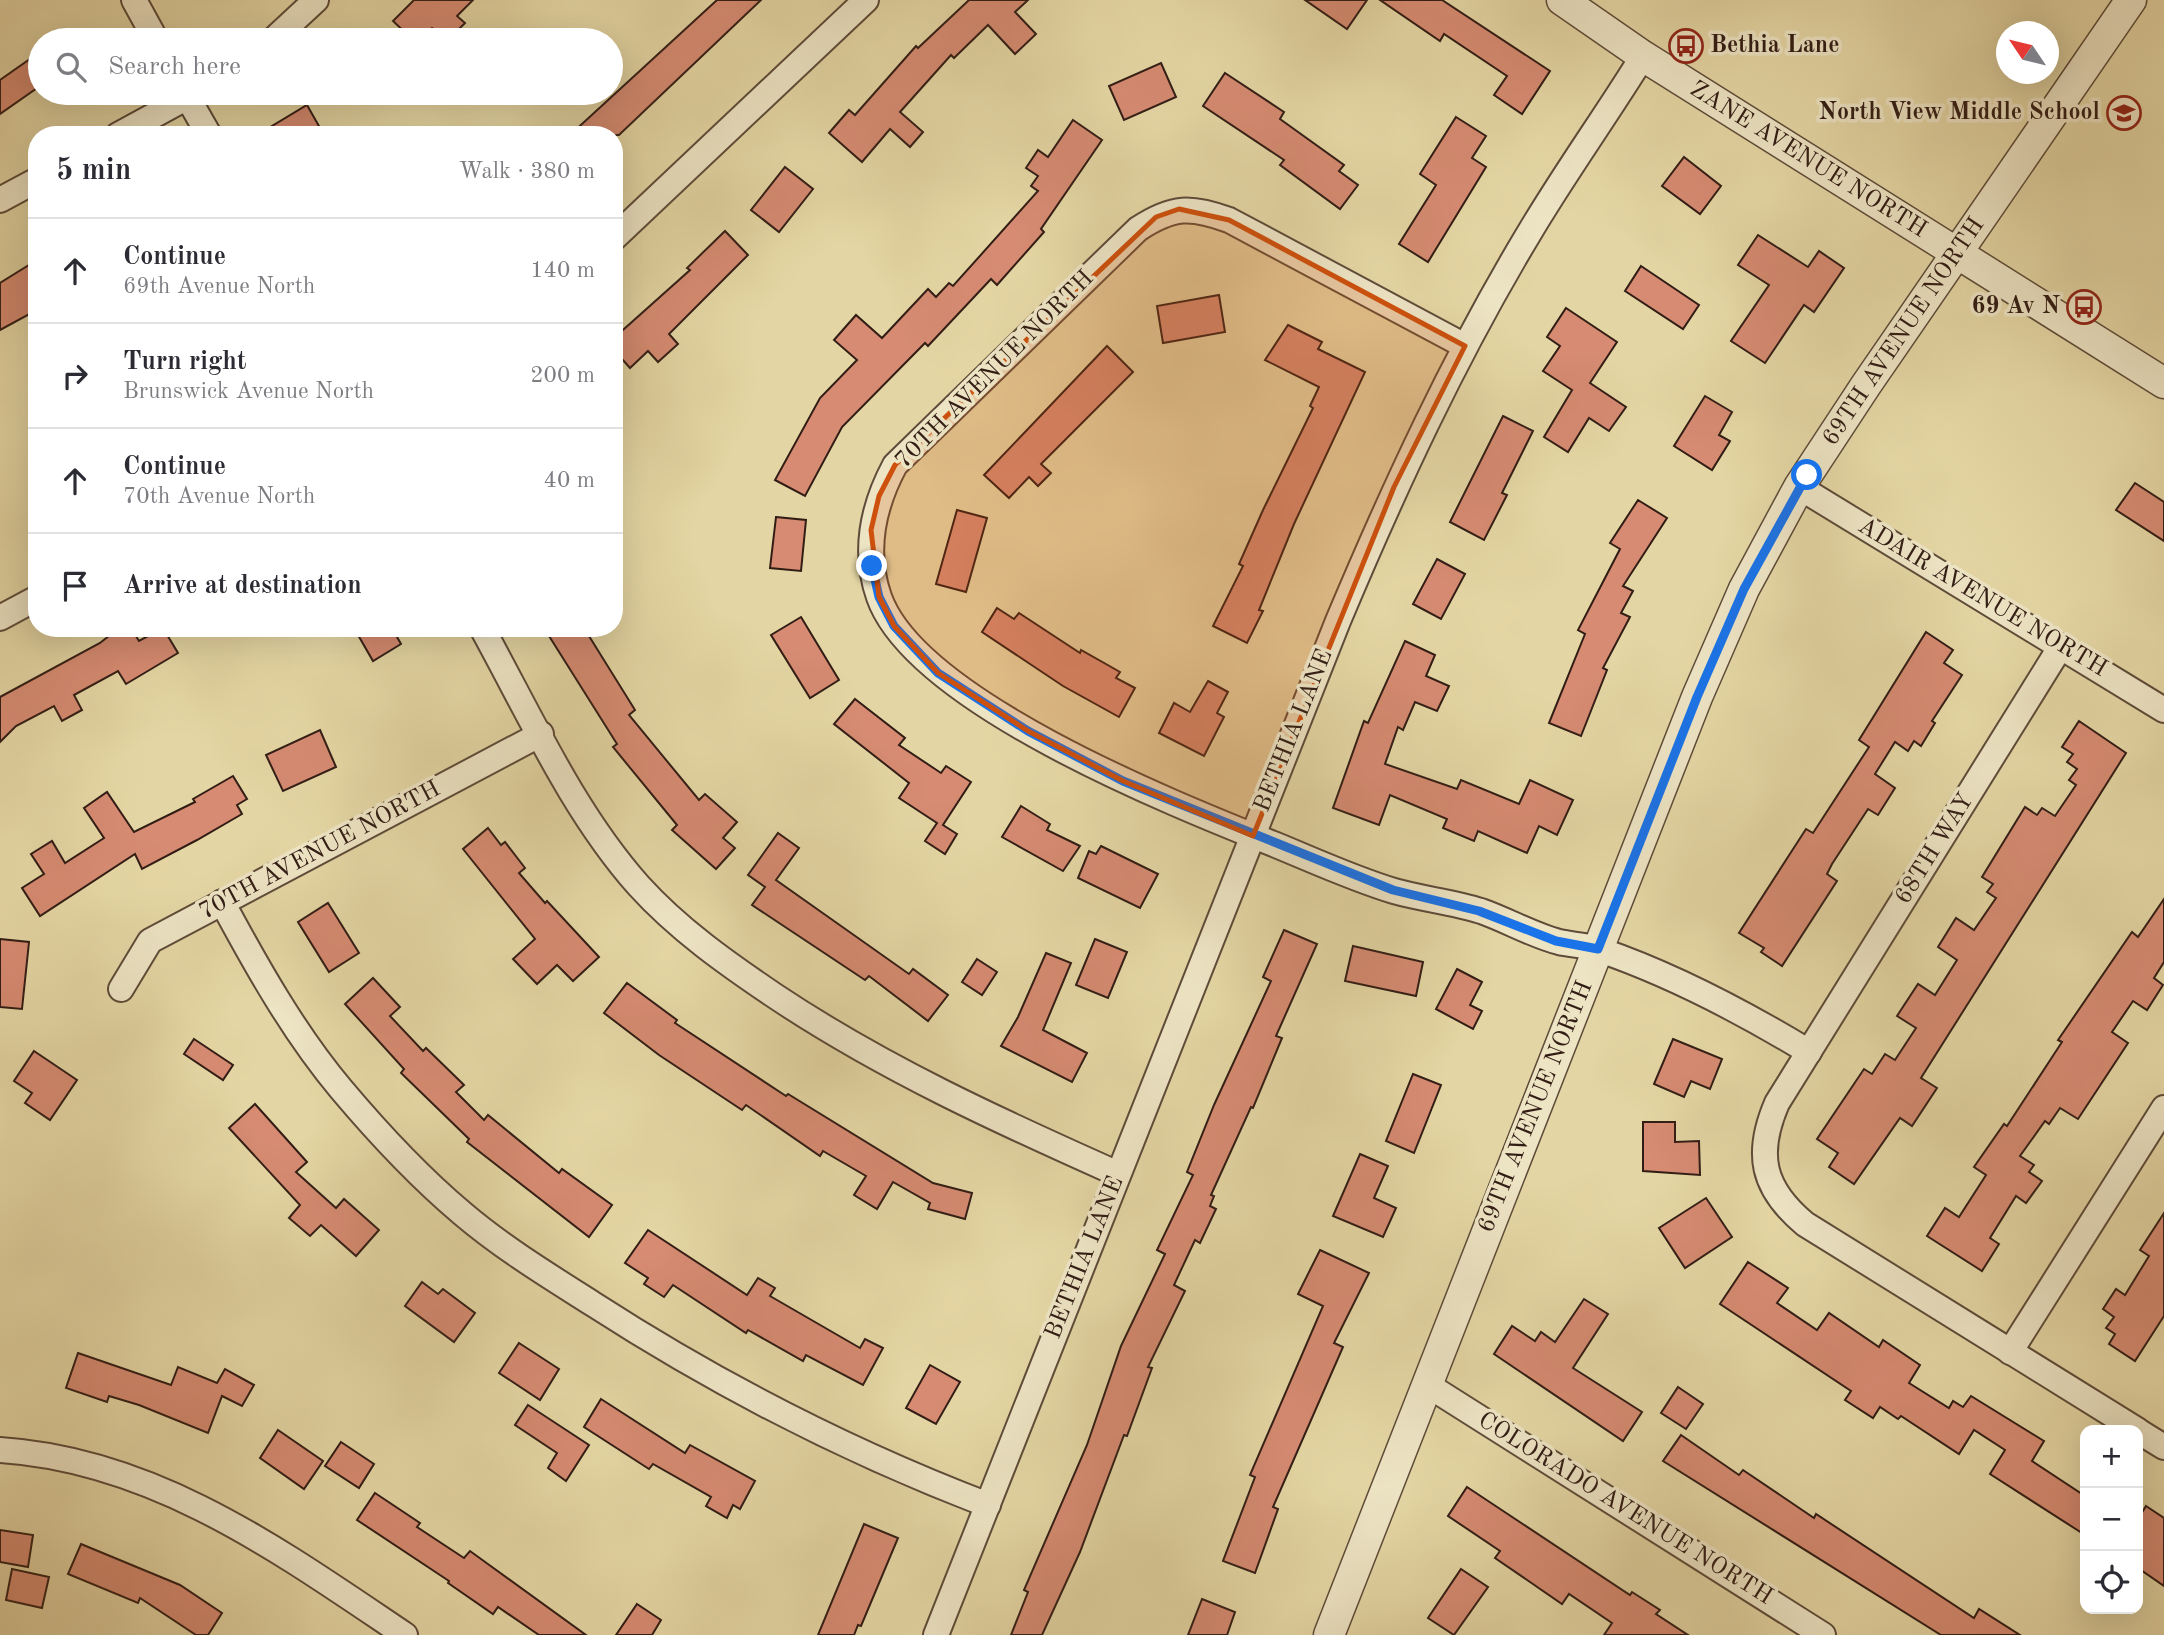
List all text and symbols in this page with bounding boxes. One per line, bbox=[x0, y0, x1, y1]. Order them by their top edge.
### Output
north arrow bbox=[1996, 21, 2059, 84]
bus stop icon: Bethia Lane bbox=[1667, 27, 1705, 65]
search box bbox=[28, 28, 623, 105]
place label: Bethia Lane bbox=[1710, 34, 1840, 58]
icon: search bbox=[52, 48, 90, 86]
text: Search here bbox=[108, 54, 241, 80]
street label: ZANE AVENUE NORTH bbox=[1685, 77, 1931, 243]
school or university icon: North View Middle School bbox=[2105, 94, 2143, 132]
place label: North View Middle School bbox=[1819, 101, 2100, 125]
text: 5 min bbox=[56, 156, 131, 186]
text: Walk · 380 m bbox=[459, 160, 595, 183]
street label: 69TH AVENUE NORTH bbox=[1819, 214, 1989, 450]
text: Continue bbox=[123, 244, 226, 270]
icon: ahead bbox=[56, 252, 94, 290]
text: 140 m bbox=[530, 259, 595, 282]
street label: 70TH AVENUE NORTH bbox=[891, 266, 1099, 474]
text: 69th Avenue North bbox=[123, 275, 315, 298]
bus stop icon: 69 Av N bbox=[2065, 288, 2103, 326]
place label: 69 Av N bbox=[1972, 295, 2061, 319]
text: Turn right bbox=[123, 349, 246, 375]
icon: right bbox=[56, 357, 94, 395]
text: 200 m bbox=[530, 364, 595, 387]
text: Brunswick Avenue North bbox=[123, 380, 374, 403]
text: Continue bbox=[123, 454, 226, 480]
route start bbox=[1791, 459, 1822, 490]
icon: ahead bbox=[56, 462, 94, 500]
text: 40 m bbox=[544, 469, 595, 492]
text: 70th Avenue North bbox=[123, 485, 315, 508]
street label: ADAIR AVENUE NORTH bbox=[1853, 514, 2111, 682]
route end bbox=[856, 550, 887, 581]
icon: arrive bbox=[56, 567, 94, 605]
text: Arrive at destination bbox=[123, 573, 362, 599]
street label: BETHIA LANE bbox=[1250, 646, 1338, 816]
street label: 70TH AVENUE NORTH bbox=[196, 777, 444, 925]
street label: 68TH WAY bbox=[1892, 789, 1978, 909]
street label: 69TH AVENUE NORTH bbox=[1474, 978, 1598, 1236]
street label: BETHIA LANE bbox=[1041, 1173, 1129, 1343]
street label: COLORADO AVENUE NORTH bbox=[1474, 1408, 1776, 1610]
map controls bbox=[2080, 1425, 2143, 1614]
button: + bbox=[2080, 1425, 2143, 1488]
button: − bbox=[2080, 1488, 2143, 1551]
button: locate bbox=[2080, 1551, 2143, 1614]

